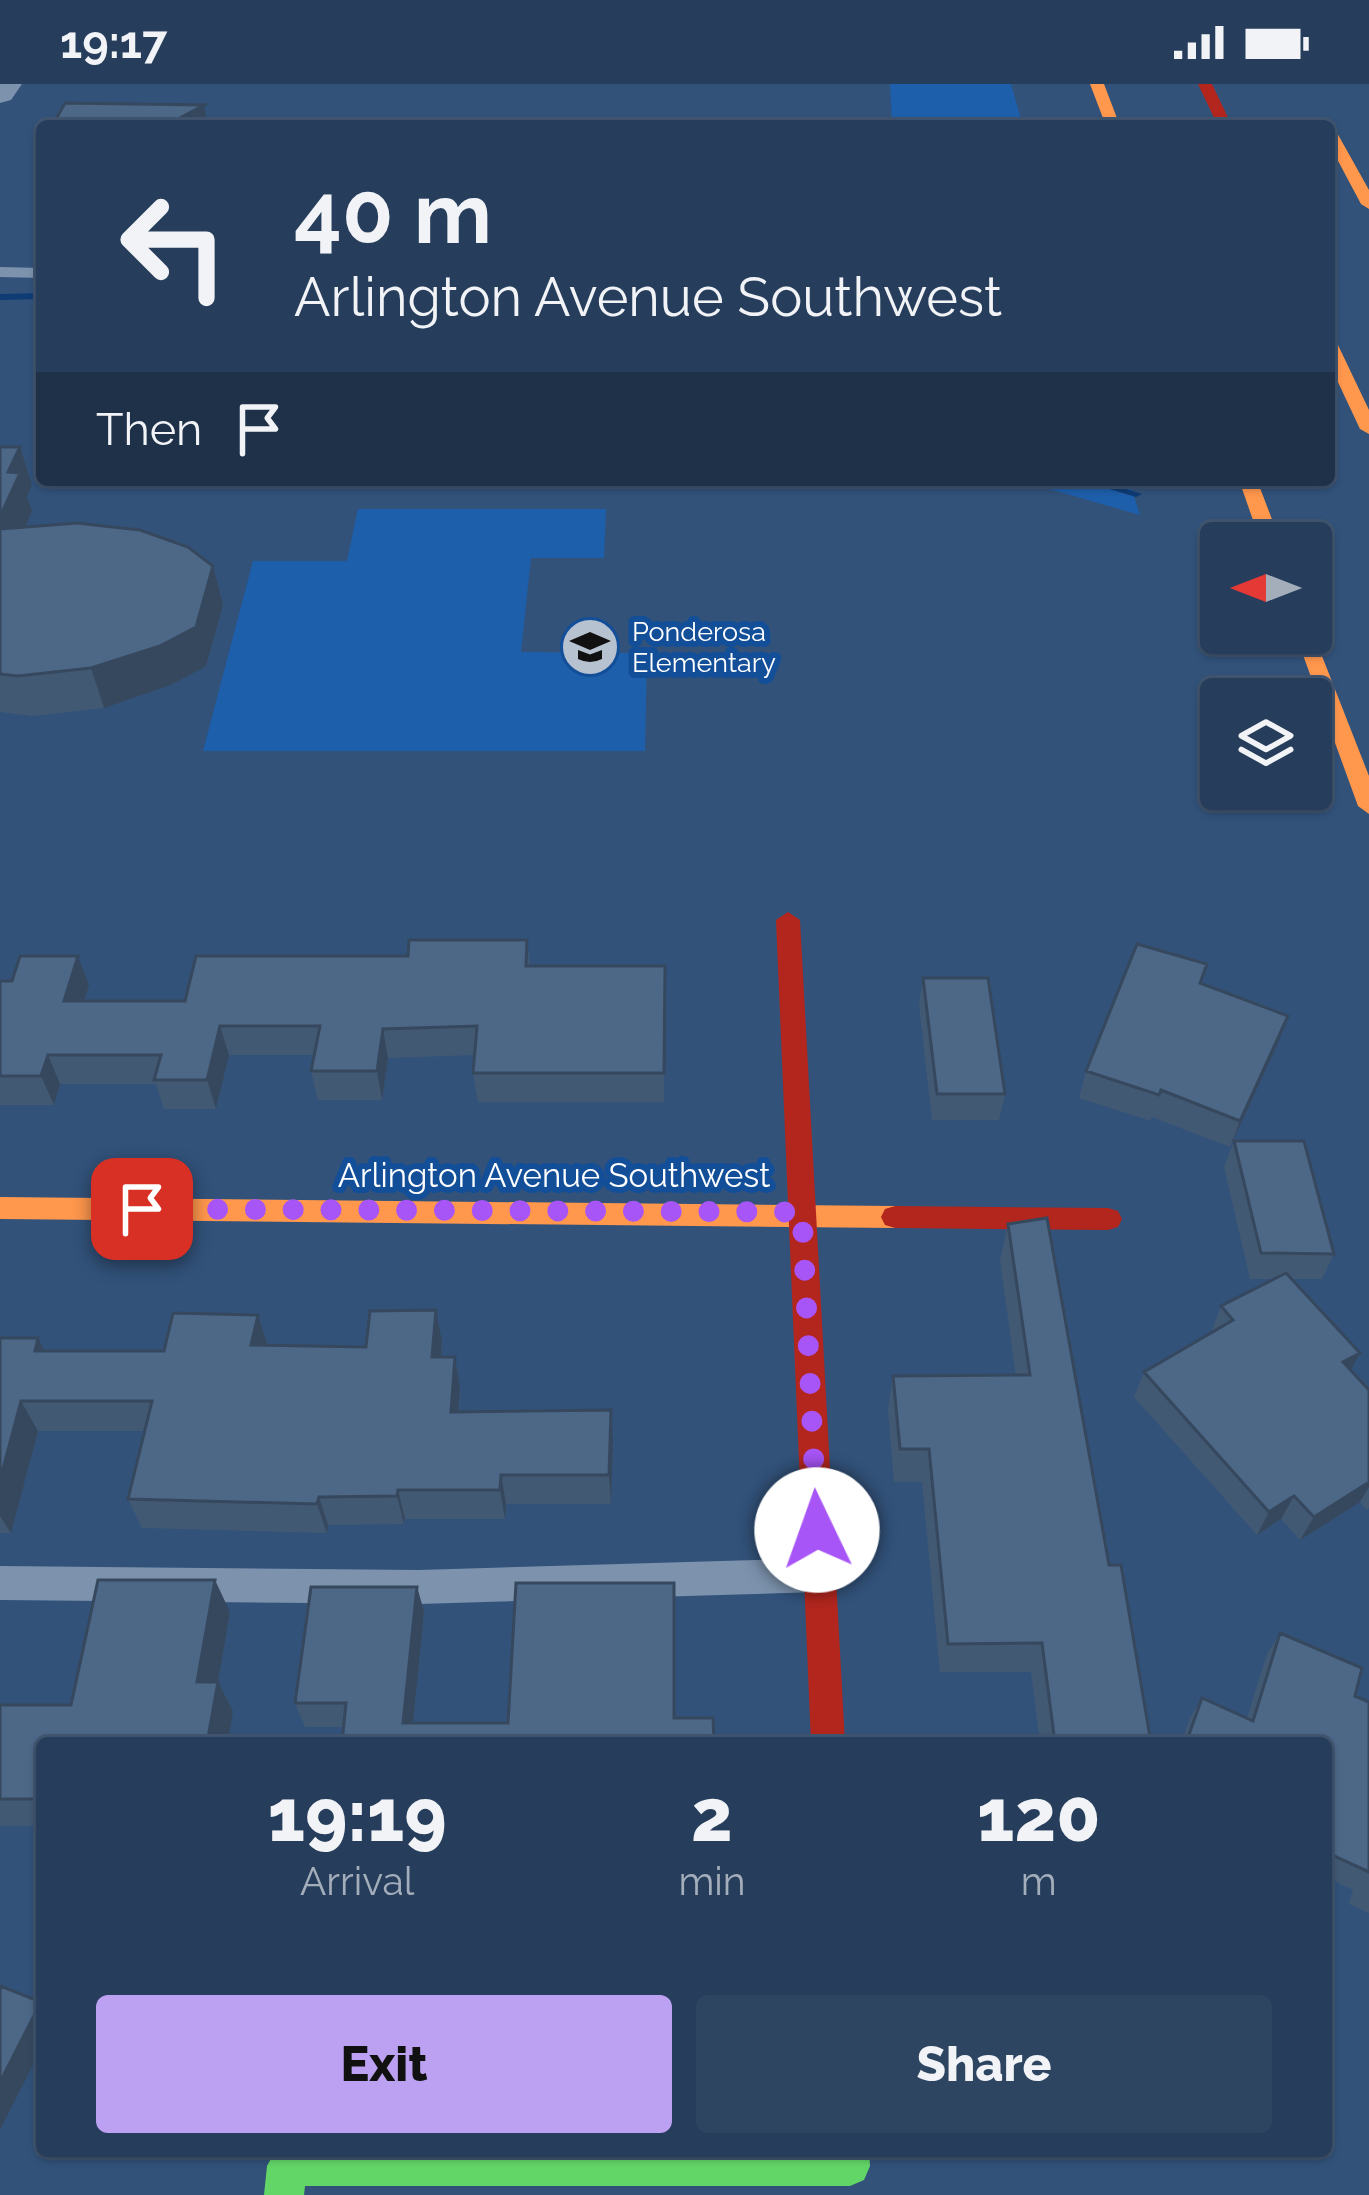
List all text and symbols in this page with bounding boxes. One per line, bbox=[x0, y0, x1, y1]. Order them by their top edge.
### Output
text: 19:17 bbox=[60, 16, 167, 69]
text: 40 m bbox=[294, 164, 492, 263]
icon: left bbox=[96, 168, 252, 324]
text: Arlington Avenue Southwest bbox=[294, 265, 1002, 329]
icon: arrive bbox=[226, 396, 292, 462]
text: Then bbox=[96, 403, 202, 456]
north arrow bbox=[1200, 522, 1332, 654]
map controls bbox=[1200, 522, 1332, 810]
school or university icon: Ponderosa Elementary bbox=[559, 616, 621, 678]
place label: Ponderosa Elementary bbox=[632, 616, 776, 678]
button: layers bbox=[1200, 678, 1332, 810]
street label: Arlington Avenue Southwest bbox=[338, 1156, 770, 1195]
pin bbox=[91, 1158, 193, 1260]
icon: arrive bbox=[109, 1176, 175, 1242]
position arrow bbox=[754, 1467, 880, 1593]
text: 19:19 bbox=[268, 1773, 447, 1858]
text: 2 bbox=[691, 1773, 733, 1858]
text: 120 bbox=[977, 1773, 1100, 1858]
text: Arrival bbox=[300, 1858, 414, 1904]
text: min bbox=[678, 1858, 745, 1904]
text: m bbox=[1021, 1858, 1057, 1904]
button: Exit bbox=[96, 1995, 672, 2133]
button: Share bbox=[696, 1995, 1272, 2133]

